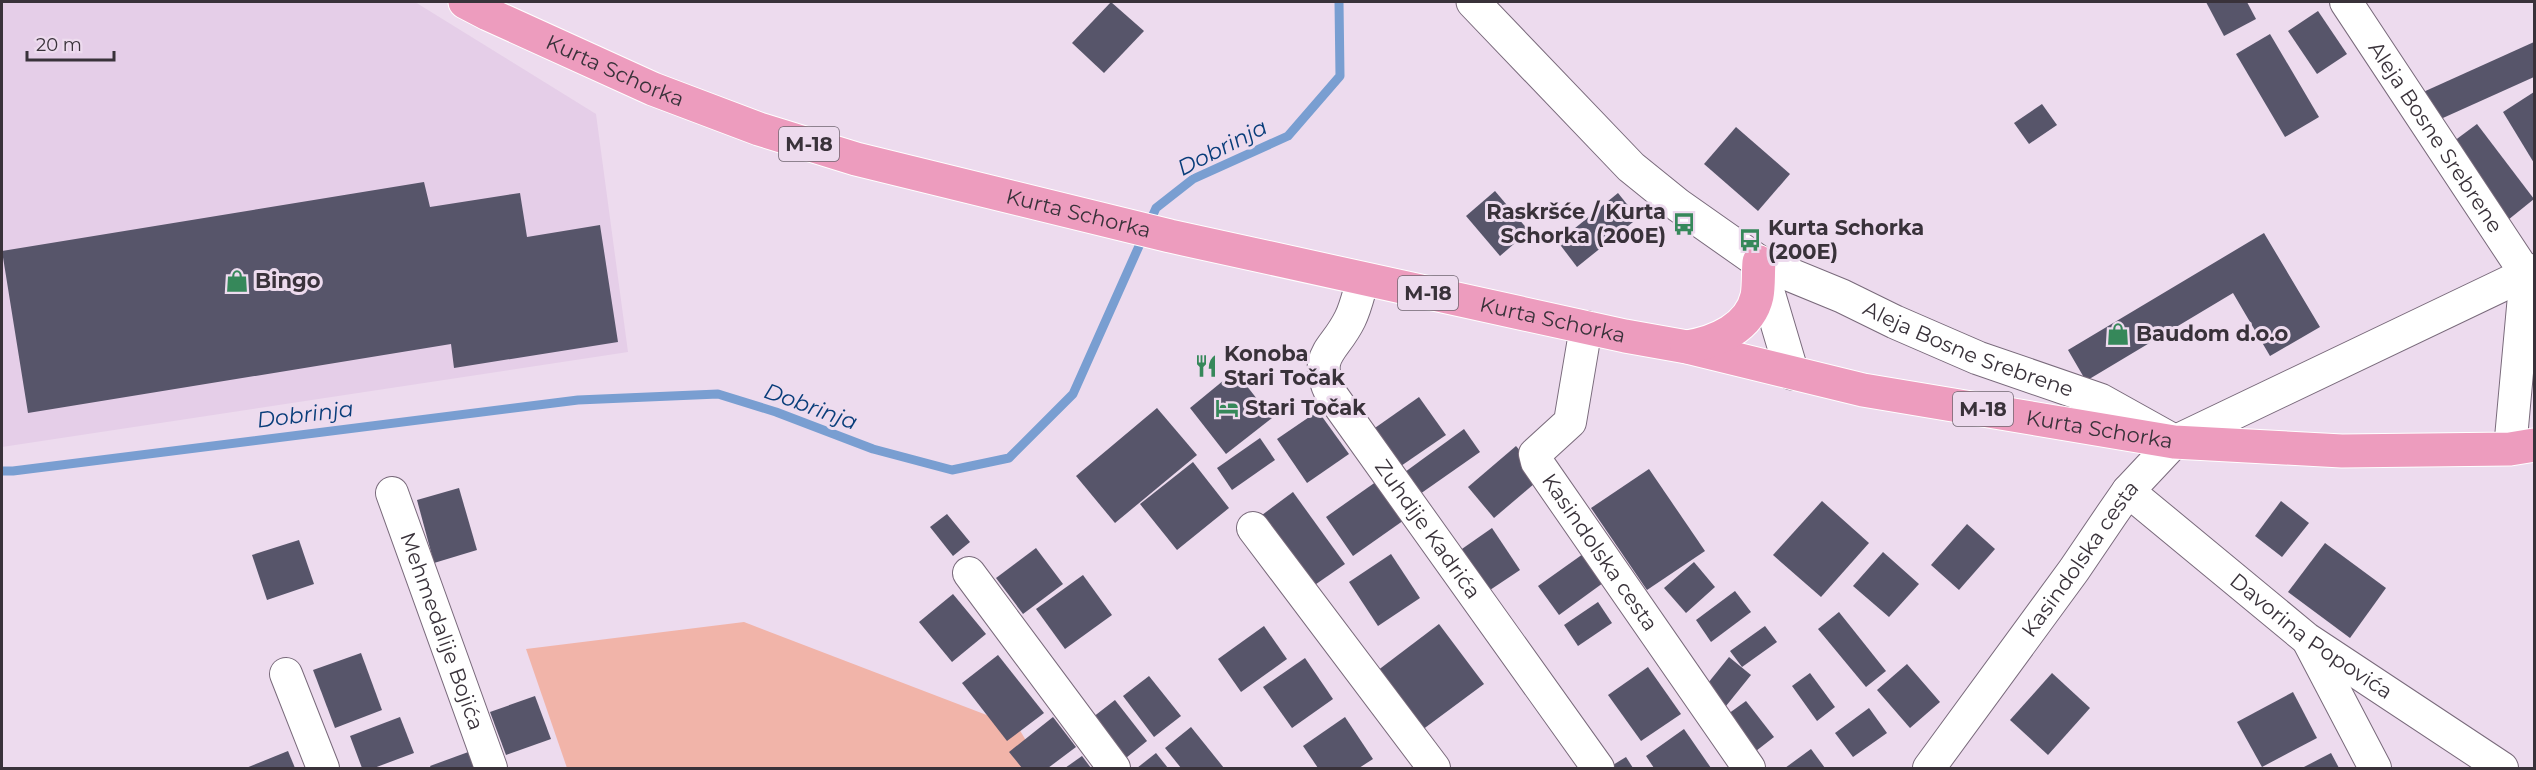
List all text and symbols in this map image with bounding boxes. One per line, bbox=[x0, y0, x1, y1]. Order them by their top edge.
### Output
scale bar bbox=[27, 24, 114, 62]
street label: Kurta Schorka bbox=[542, 29, 688, 112]
text: 20 m bbox=[36, 34, 82, 56]
street label: Aleja Bosne Srebrene bbox=[2363, 36, 2508, 237]
water label: Dobrinja bbox=[1173, 113, 1272, 182]
road number: M-18 bbox=[779, 127, 839, 161]
street label: Kurta Schorka bbox=[1003, 183, 1154, 243]
place label: Raskršće / Kurta Schorka (200E) bbox=[1486, 199, 1666, 248]
bus stop icon: Raskršće / Kurta Schorka (200E) bbox=[1671, 211, 1697, 237]
place label: Kurta Schorka (200E) bbox=[1768, 215, 1924, 264]
bus stop icon: Kurta Schorka (200E) bbox=[1737, 227, 1763, 253]
shop icon: Bingo bbox=[224, 268, 250, 294]
place label: Bingo bbox=[255, 268, 321, 293]
road number: M-18 bbox=[1398, 276, 1458, 310]
street label: Kurta Schorka bbox=[1477, 291, 1628, 348]
street label: Aleja Bosne Srebrene bbox=[1859, 295, 2077, 402]
shop icon: Baudom d.o.o bbox=[2105, 321, 2131, 347]
place label: Baudom d.o.o bbox=[2136, 321, 2289, 346]
place label: Konoba Stari Točak bbox=[1224, 341, 1345, 390]
restaurant icon: Konoba Stari Točak bbox=[1193, 353, 1219, 379]
water label: Dobrinja bbox=[761, 377, 861, 436]
road number: M-18 bbox=[1953, 392, 2013, 426]
water label: Dobrinja bbox=[255, 395, 355, 434]
hotel icon: Stari Točak bbox=[1214, 395, 1240, 421]
place label: Stari Točak bbox=[1245, 395, 1366, 420]
street label: Kurta Schorka bbox=[2024, 404, 2175, 454]
street label: Zuhdije Kadrića bbox=[1370, 455, 1486, 604]
street label: Kasindolska cesta bbox=[1537, 469, 1663, 636]
street label: Kasindolska cesta bbox=[2016, 475, 2143, 642]
street label: Mehmedalije Bojića bbox=[395, 529, 489, 733]
street label: Davorina Popovića bbox=[2225, 568, 2397, 704]

